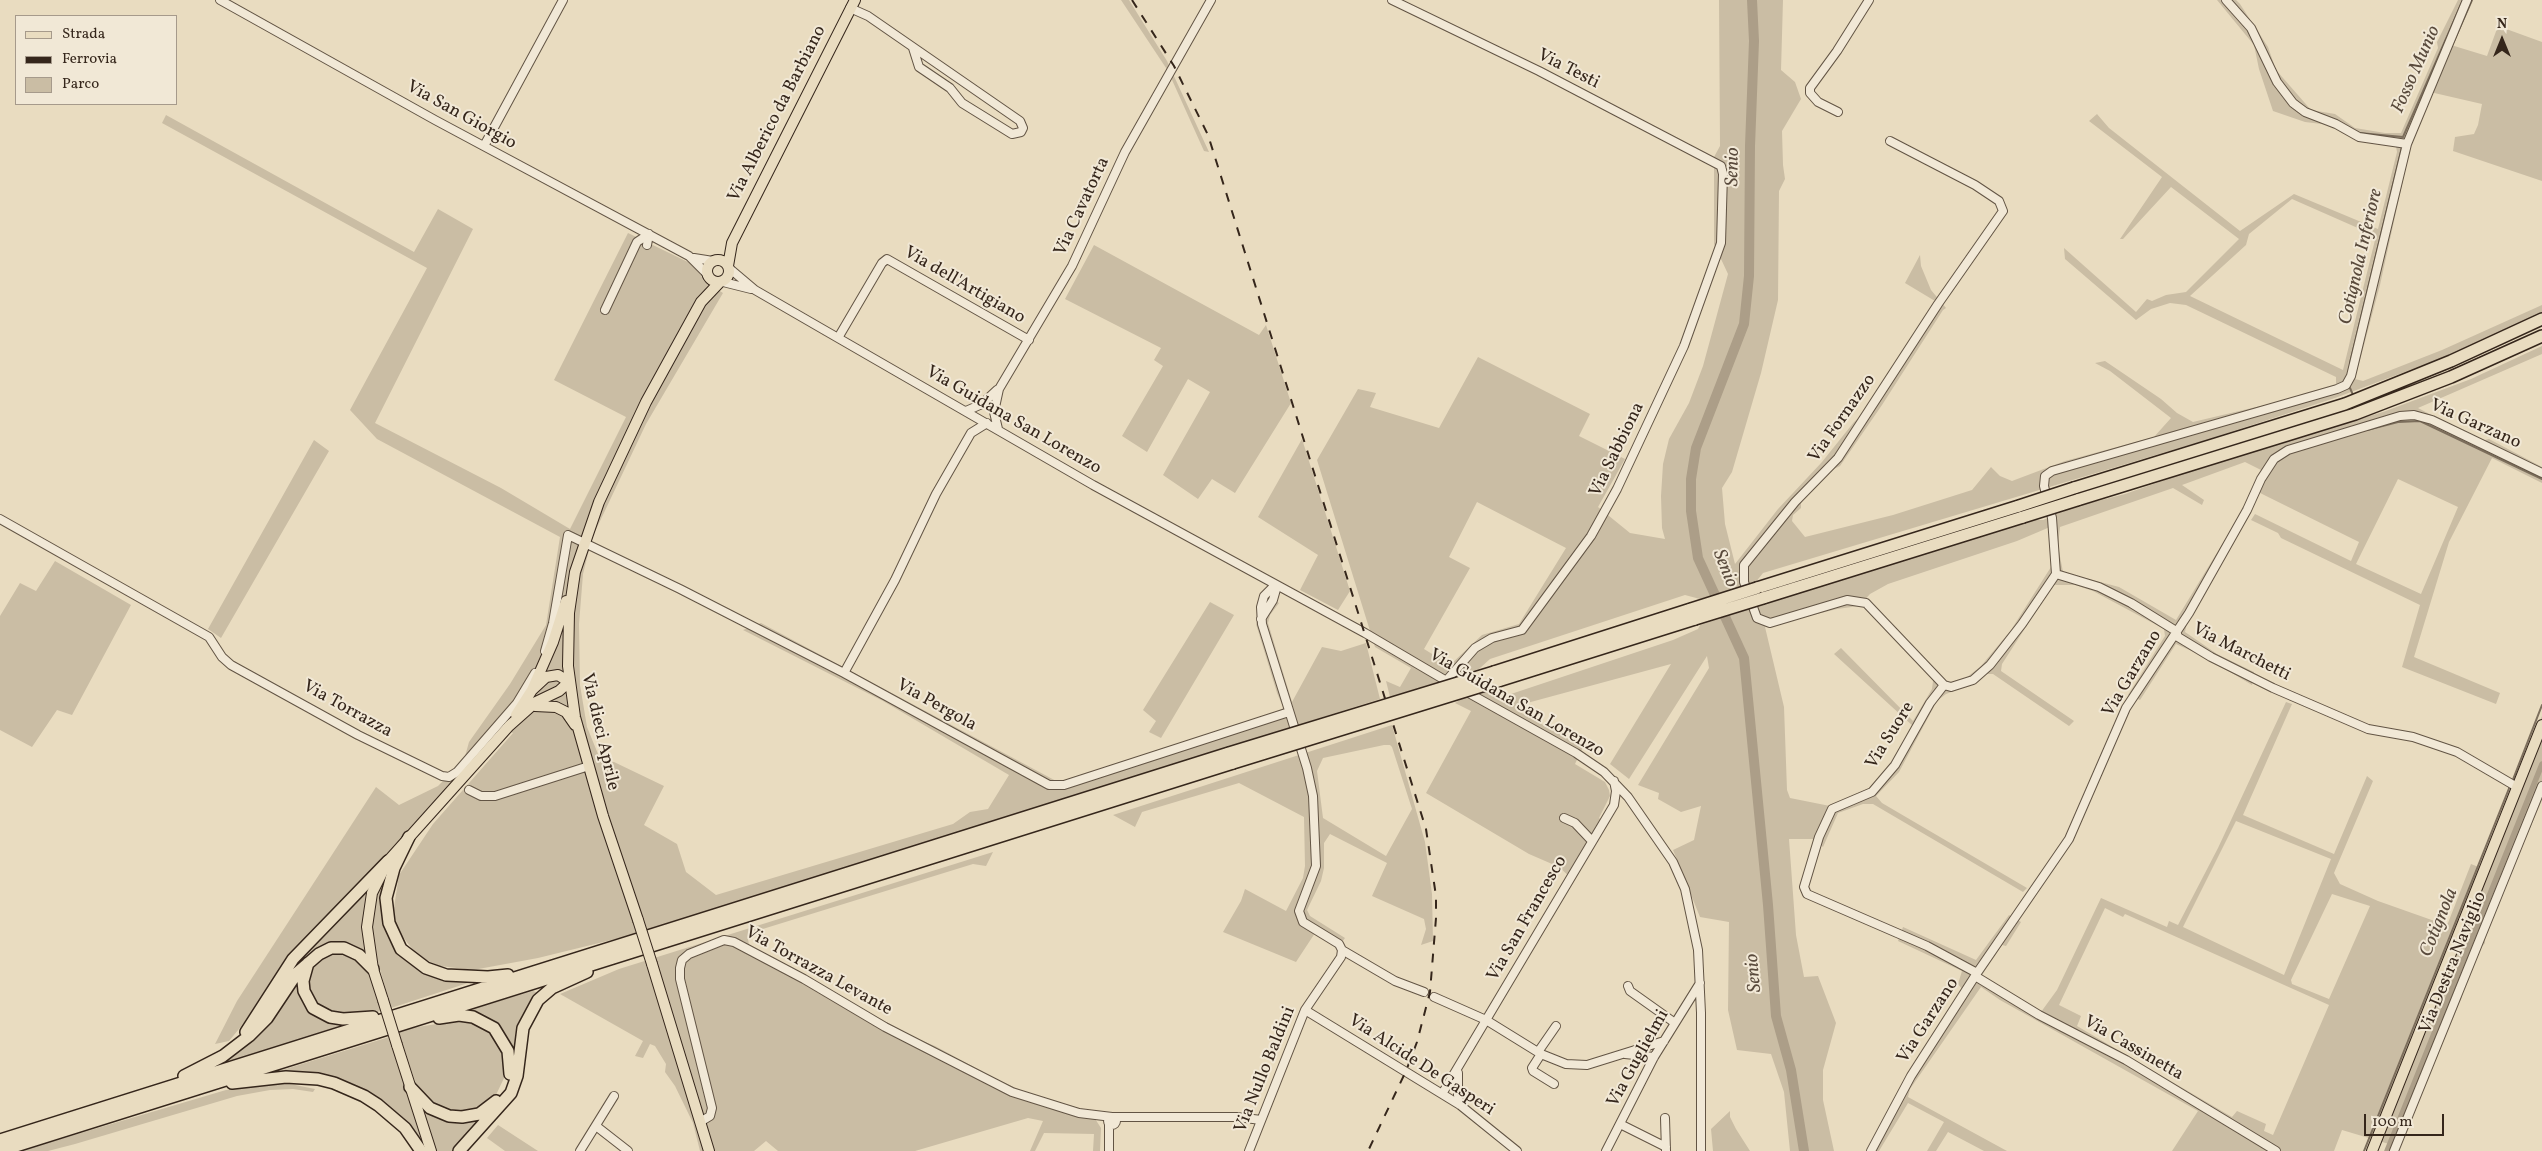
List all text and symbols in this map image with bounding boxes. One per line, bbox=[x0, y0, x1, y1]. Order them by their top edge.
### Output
legend bbox=[15, 15, 178, 105]
north arrow bbox=[2477, 15, 2527, 65]
text: N bbox=[2497, 15, 2507, 34]
street label: Via Alberico da Barbiano bbox=[724, 22, 832, 206]
water label: Fosso Munio bbox=[2388, 23, 2446, 117]
text: Strada bbox=[62, 24, 105, 45]
street label: Via Testi bbox=[1533, 45, 1603, 95]
text: Ferrovia bbox=[62, 49, 117, 70]
text: Parco bbox=[62, 74, 99, 95]
street label: Via San Giorgio bbox=[402, 77, 520, 155]
water label: Senio bbox=[1722, 147, 1746, 187]
street label: Via Cavatorta bbox=[1051, 154, 1115, 260]
water label: Cotignola Inferiore bbox=[2335, 187, 2389, 327]
street label: Via dell'Artigiano bbox=[899, 243, 1029, 329]
street label: Via Guidana San Lorenzo bbox=[921, 362, 1105, 480]
street label: Via Fornazzo bbox=[1805, 371, 1881, 467]
street label: Via Garzano bbox=[2426, 395, 2524, 455]
street label: Via Sabbiona bbox=[1586, 399, 1650, 501]
water label: Senio bbox=[1706, 547, 1742, 591]
street label: Via Marchetti bbox=[2188, 619, 2294, 687]
street label: Via Garzano bbox=[2099, 627, 2167, 721]
street label: Via Guidana San Lorenzo bbox=[1424, 645, 1608, 763]
street label: Via dieci Aprile bbox=[575, 671, 623, 793]
street label: Via Pergola bbox=[892, 675, 980, 737]
street label: Via Torrazza bbox=[298, 676, 396, 744]
street label: Via Suore bbox=[1862, 698, 1920, 774]
street label: Via San Francesco bbox=[1483, 852, 1573, 986]
water label: Cotignola bbox=[2416, 885, 2464, 961]
street label: Via Destra Naviglio bbox=[2416, 889, 2492, 1037]
street label: Via Torrazza Levante bbox=[741, 922, 895, 1022]
water label: Senio bbox=[1742, 953, 1768, 993]
street label: Via Garzano bbox=[1893, 974, 1965, 1068]
street label: Via Nullo Baldini bbox=[1231, 1004, 1301, 1136]
street label: Via Guglielmi bbox=[1603, 1007, 1675, 1111]
street label: Via Alcide De Gasperi bbox=[1344, 1011, 1498, 1121]
street label: Via Cassinetta bbox=[2079, 1012, 2187, 1086]
scale bar bbox=[2367, 1104, 2447, 1136]
text: 100 m bbox=[2372, 1112, 2412, 1133]

